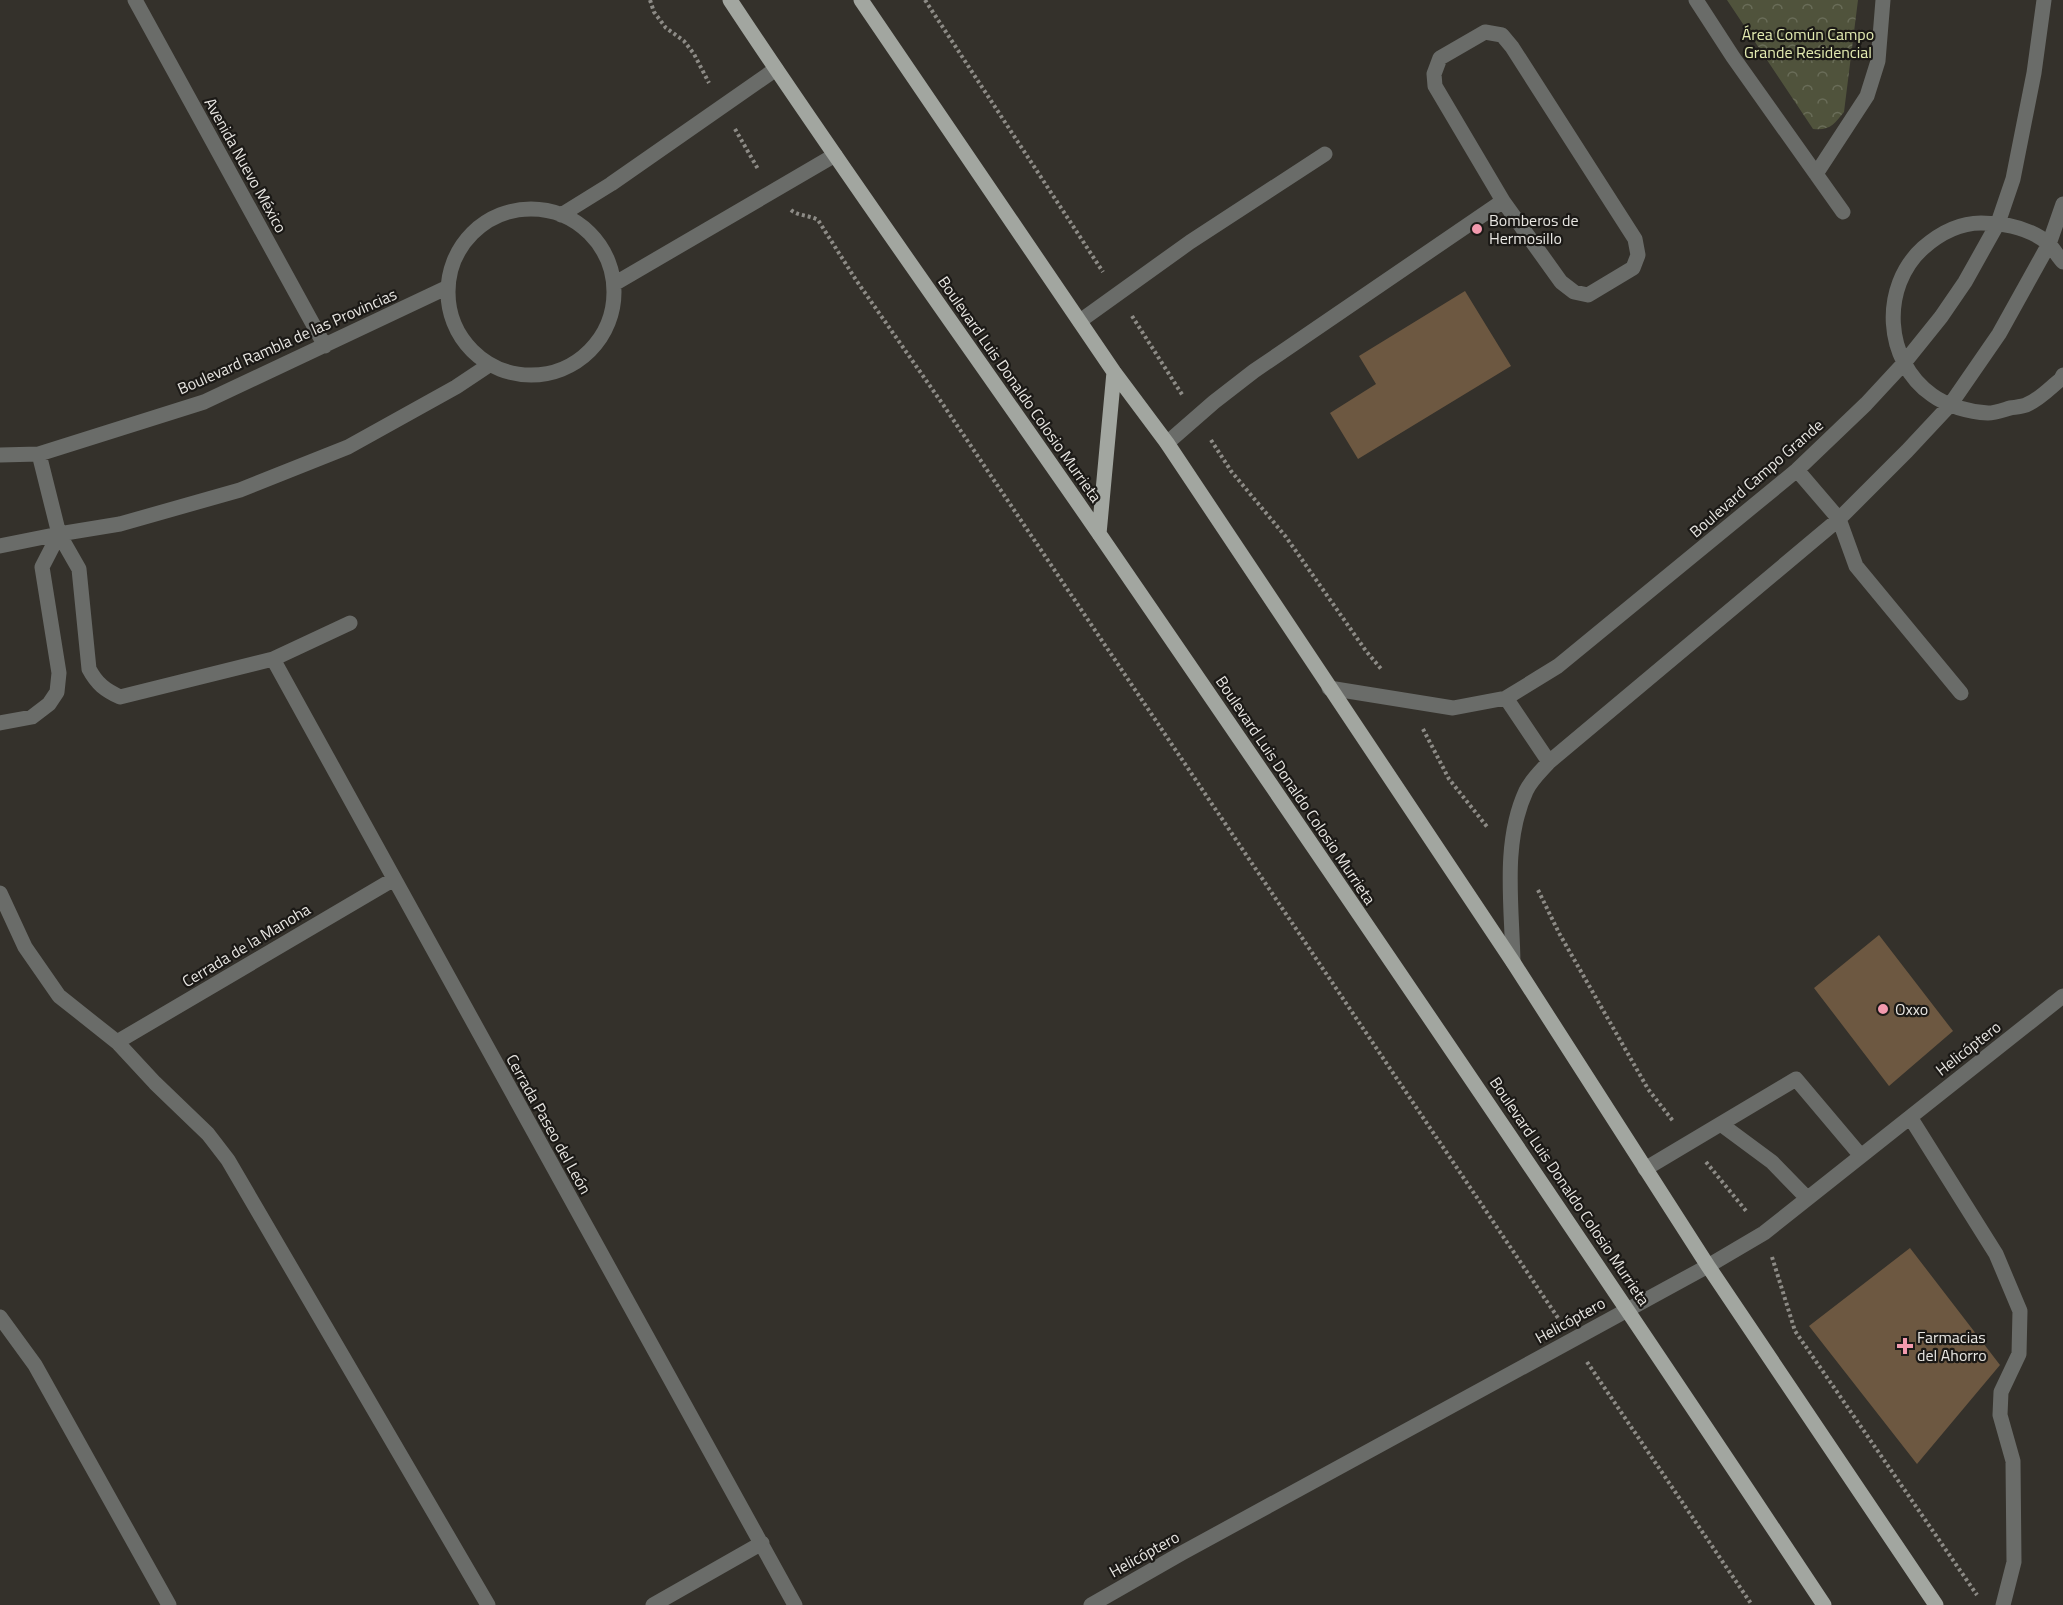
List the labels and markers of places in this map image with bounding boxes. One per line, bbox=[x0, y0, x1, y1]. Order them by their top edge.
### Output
place label: Bomberos de Hermosillo bbox=[1489, 208, 1579, 250]
marker: Bomberos de Hermosillo bbox=[1470, 222, 1484, 236]
place label: Oxxo bbox=[1895, 997, 1928, 1021]
marker: Oxxo bbox=[1876, 1002, 1890, 1016]
place label: Farmacias del Ahorro bbox=[1917, 1325, 1987, 1367]
marker: Farmacias del Ahorro bbox=[1898, 1339, 1912, 1353]

